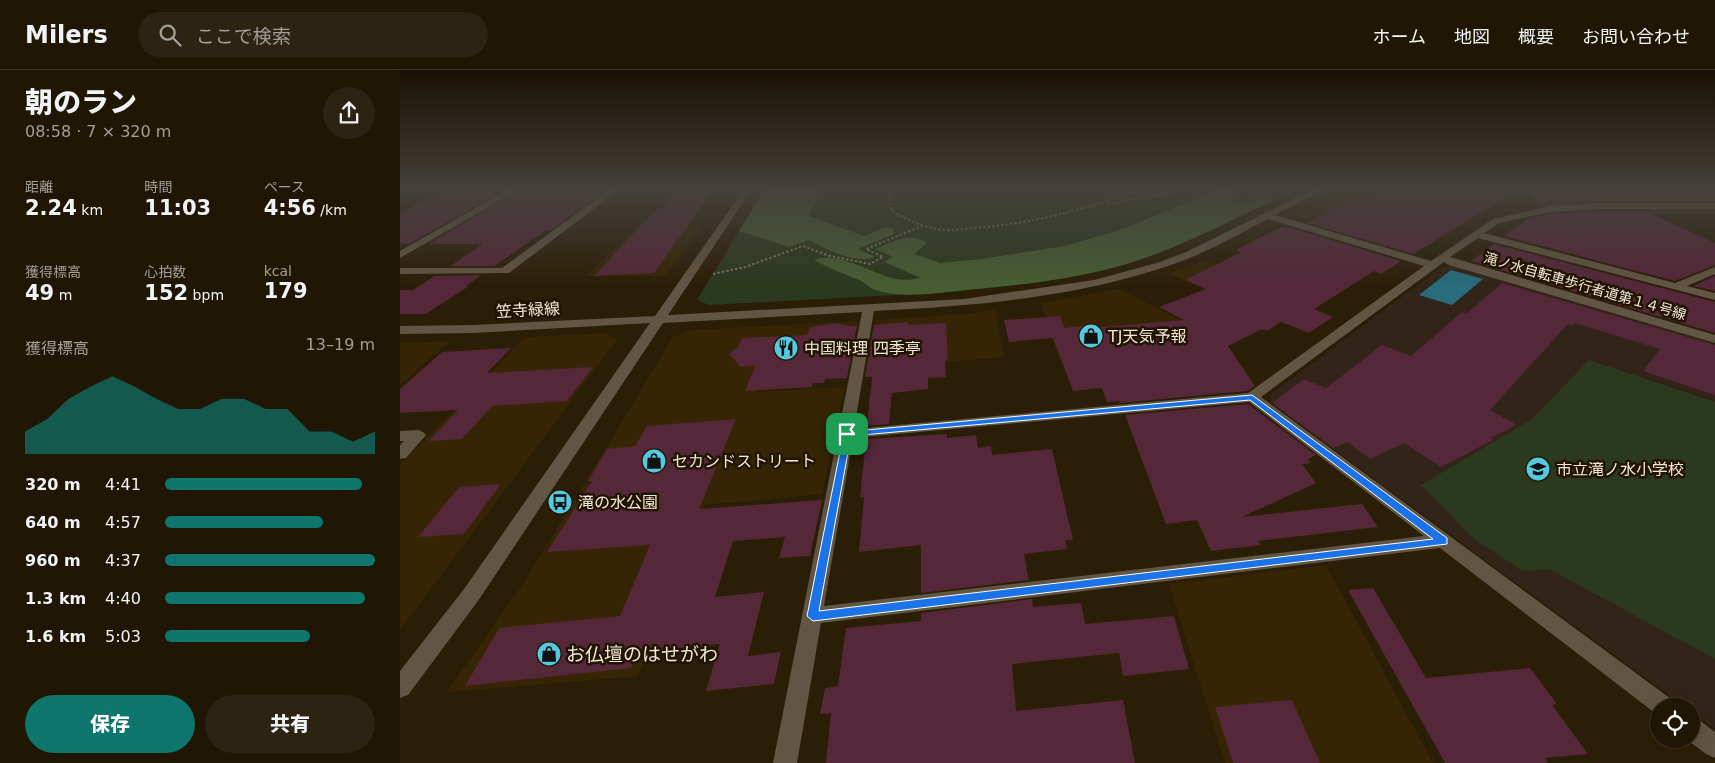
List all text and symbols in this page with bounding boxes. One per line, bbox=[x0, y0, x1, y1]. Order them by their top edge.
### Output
search box bbox=[138, 12, 488, 57]
text: Milers bbox=[25, 21, 108, 49]
icon: search bbox=[156, 21, 184, 49]
text: ここで検索 bbox=[196, 25, 291, 47]
text: ホーム bbox=[1373, 26, 1426, 47]
text: 地図 bbox=[1454, 26, 1490, 47]
text: 概要 bbox=[1518, 26, 1554, 47]
text: お問い合わせ bbox=[1582, 26, 1690, 47]
text: 朝のラン bbox=[25, 86, 137, 119]
button: share bbox=[323, 87, 375, 139]
text: 08:58 · 7 × 320 m bbox=[25, 122, 171, 141]
text: 距離 bbox=[25, 179, 53, 195]
text: 時間 bbox=[144, 179, 172, 195]
text: ペース bbox=[264, 179, 305, 195]
text: 2.24 bbox=[25, 196, 77, 220]
text: 11:03 bbox=[144, 196, 211, 220]
text: 4:56 bbox=[264, 196, 316, 220]
text: km bbox=[77, 202, 103, 218]
text: /km bbox=[316, 202, 347, 218]
street label: 滝ノ水自転車歩行者道第１４号線 bbox=[1482, 249, 1688, 323]
text: kcal bbox=[264, 263, 292, 279]
text: 獲得標高 bbox=[25, 264, 81, 280]
text: 心拍数 bbox=[144, 264, 186, 280]
text: 179 bbox=[264, 279, 308, 303]
text: 49 bbox=[25, 281, 54, 305]
text: 152 bbox=[144, 281, 188, 305]
text: m bbox=[54, 287, 72, 303]
text: bpm bbox=[188, 287, 224, 303]
street label: 笠寺緑線 bbox=[496, 299, 560, 321]
shop icon: TJ天気予報 bbox=[1078, 323, 1104, 349]
place label: TJ天気予報 bbox=[1107, 327, 1187, 346]
text: 13–19 m bbox=[306, 335, 375, 354]
restaurant icon: 中国料理 四季亭 bbox=[773, 335, 799, 361]
text: 獲得標高 bbox=[25, 339, 89, 358]
place label: 中国料理 四季亭 bbox=[804, 339, 921, 358]
pin bbox=[826, 413, 868, 455]
icon: arrive bbox=[833, 420, 861, 448]
shop icon: セカンドストリート bbox=[641, 448, 667, 474]
place label: セカンドストリート bbox=[672, 452, 816, 471]
school or university icon: 市立滝ノ水小学校 bbox=[1525, 456, 1551, 482]
place label: 市立滝ノ水小学校 bbox=[1556, 460, 1684, 479]
text: 320 m bbox=[25, 475, 81, 494]
text: 4:41 bbox=[105, 475, 141, 494]
bus stop icon: 滝の水公園 bbox=[547, 489, 573, 515]
place label: 滝の水公園 bbox=[578, 493, 658, 512]
text: 640 m bbox=[25, 513, 81, 532]
text: 4:57 bbox=[105, 513, 141, 532]
text: 960 m bbox=[25, 551, 81, 570]
text: 4:37 bbox=[105, 551, 141, 570]
text: 1.3 km bbox=[25, 589, 86, 608]
text: 4:40 bbox=[105, 589, 141, 608]
text: 1.6 km bbox=[25, 627, 86, 646]
text: 5:03 bbox=[105, 627, 141, 646]
shop icon: お仏壇のはせがわ bbox=[536, 641, 562, 667]
place label: お仏壇のはせがわ bbox=[566, 643, 718, 665]
button: 保存 bbox=[25, 695, 195, 753]
button: 共有 bbox=[205, 695, 375, 753]
map controls bbox=[1650, 698, 1700, 748]
button: locate bbox=[1650, 698, 1700, 748]

